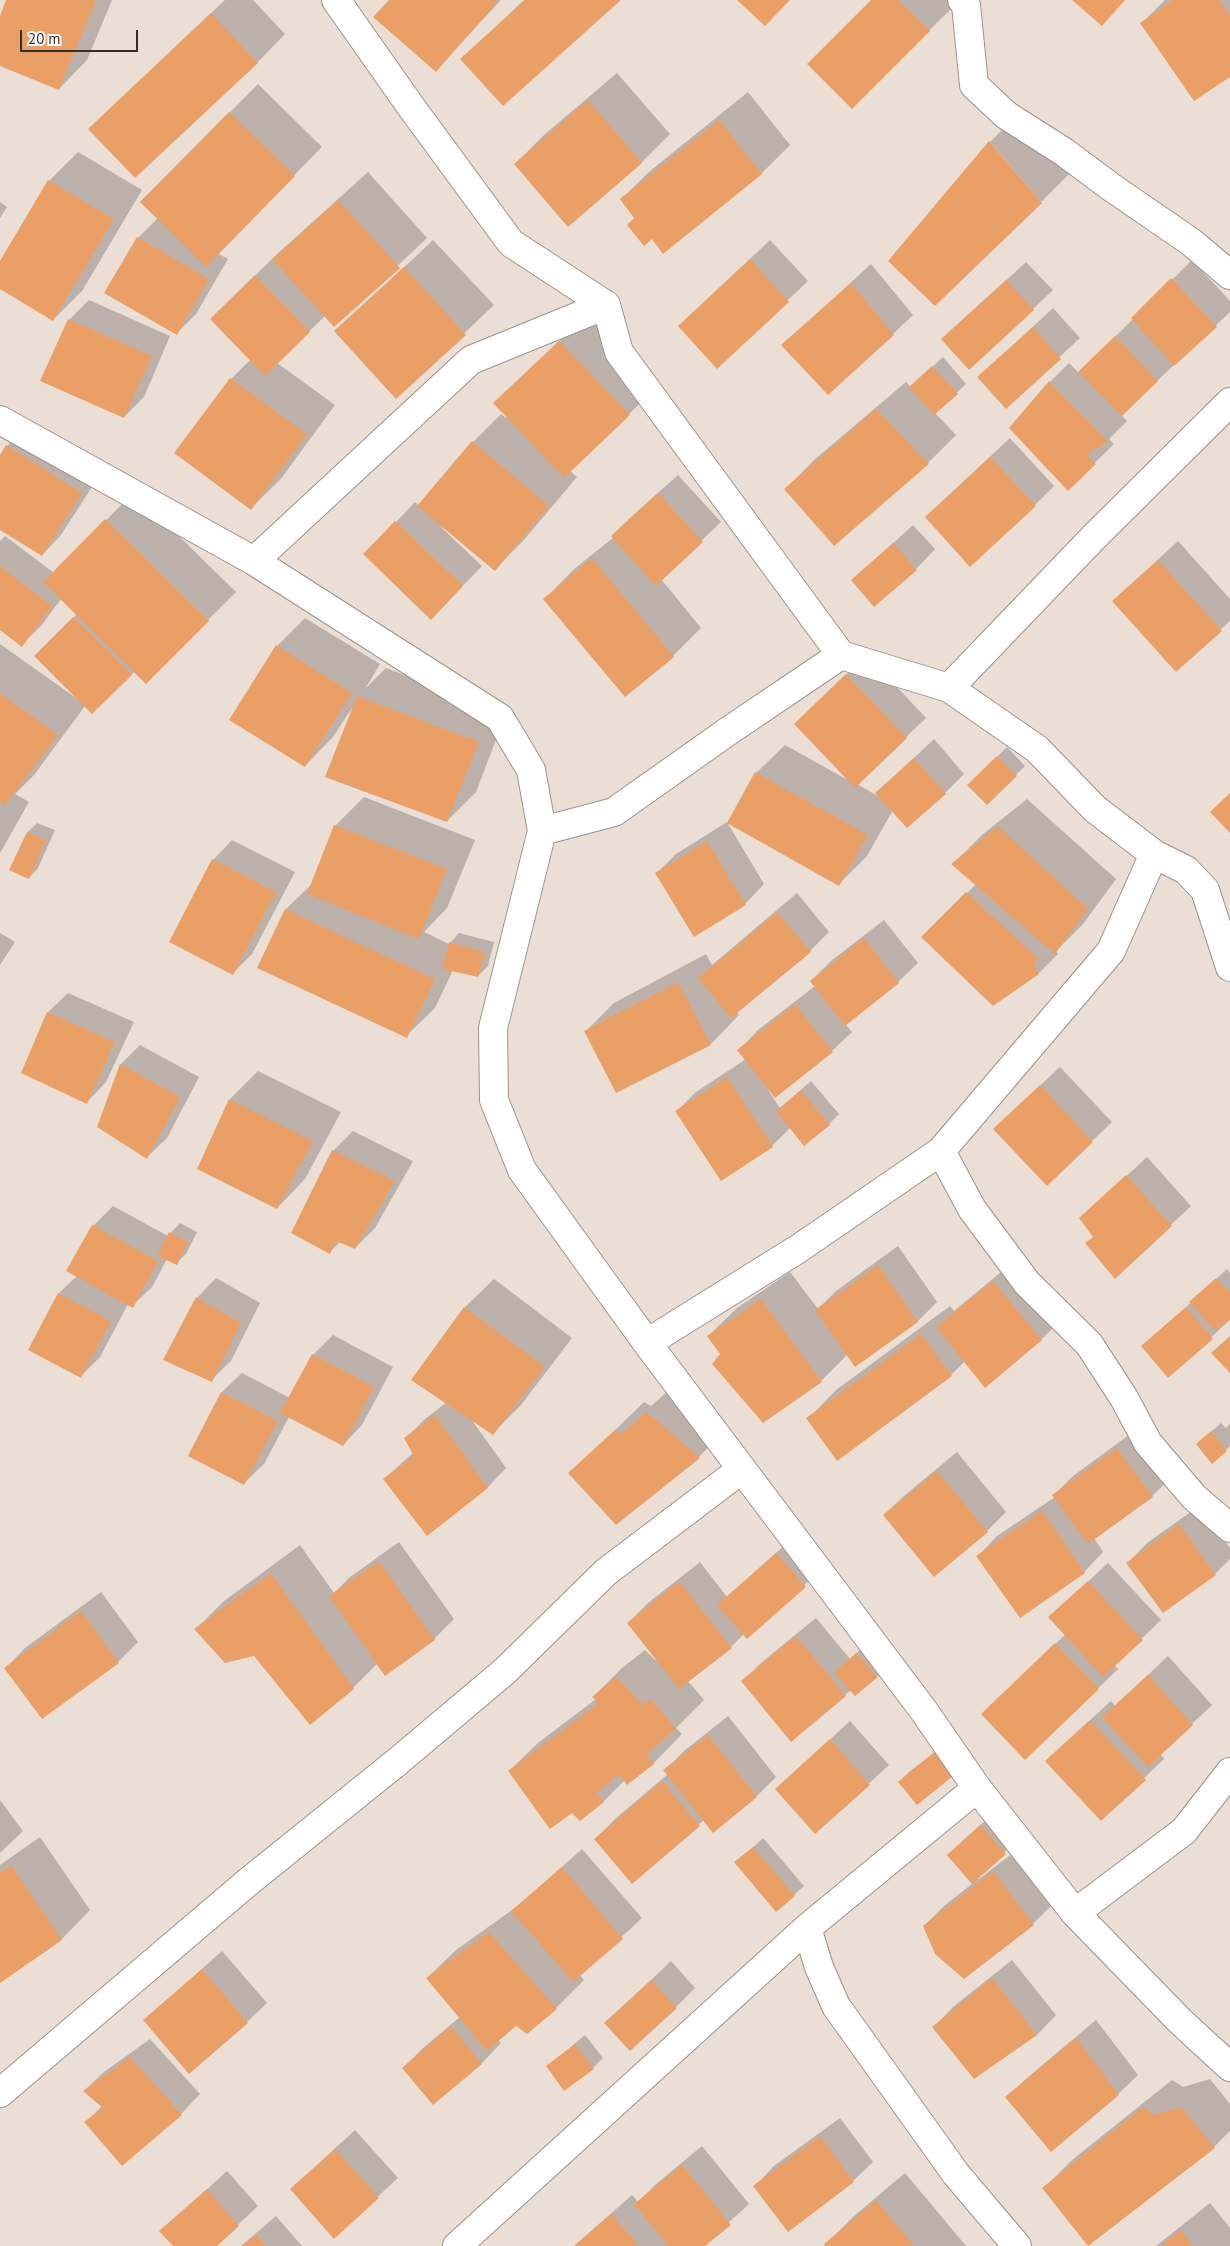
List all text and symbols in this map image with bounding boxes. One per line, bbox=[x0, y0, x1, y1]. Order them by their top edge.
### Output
scale bar bbox=[22, 20, 140, 52]
text: 20 m bbox=[28, 29, 61, 48]

